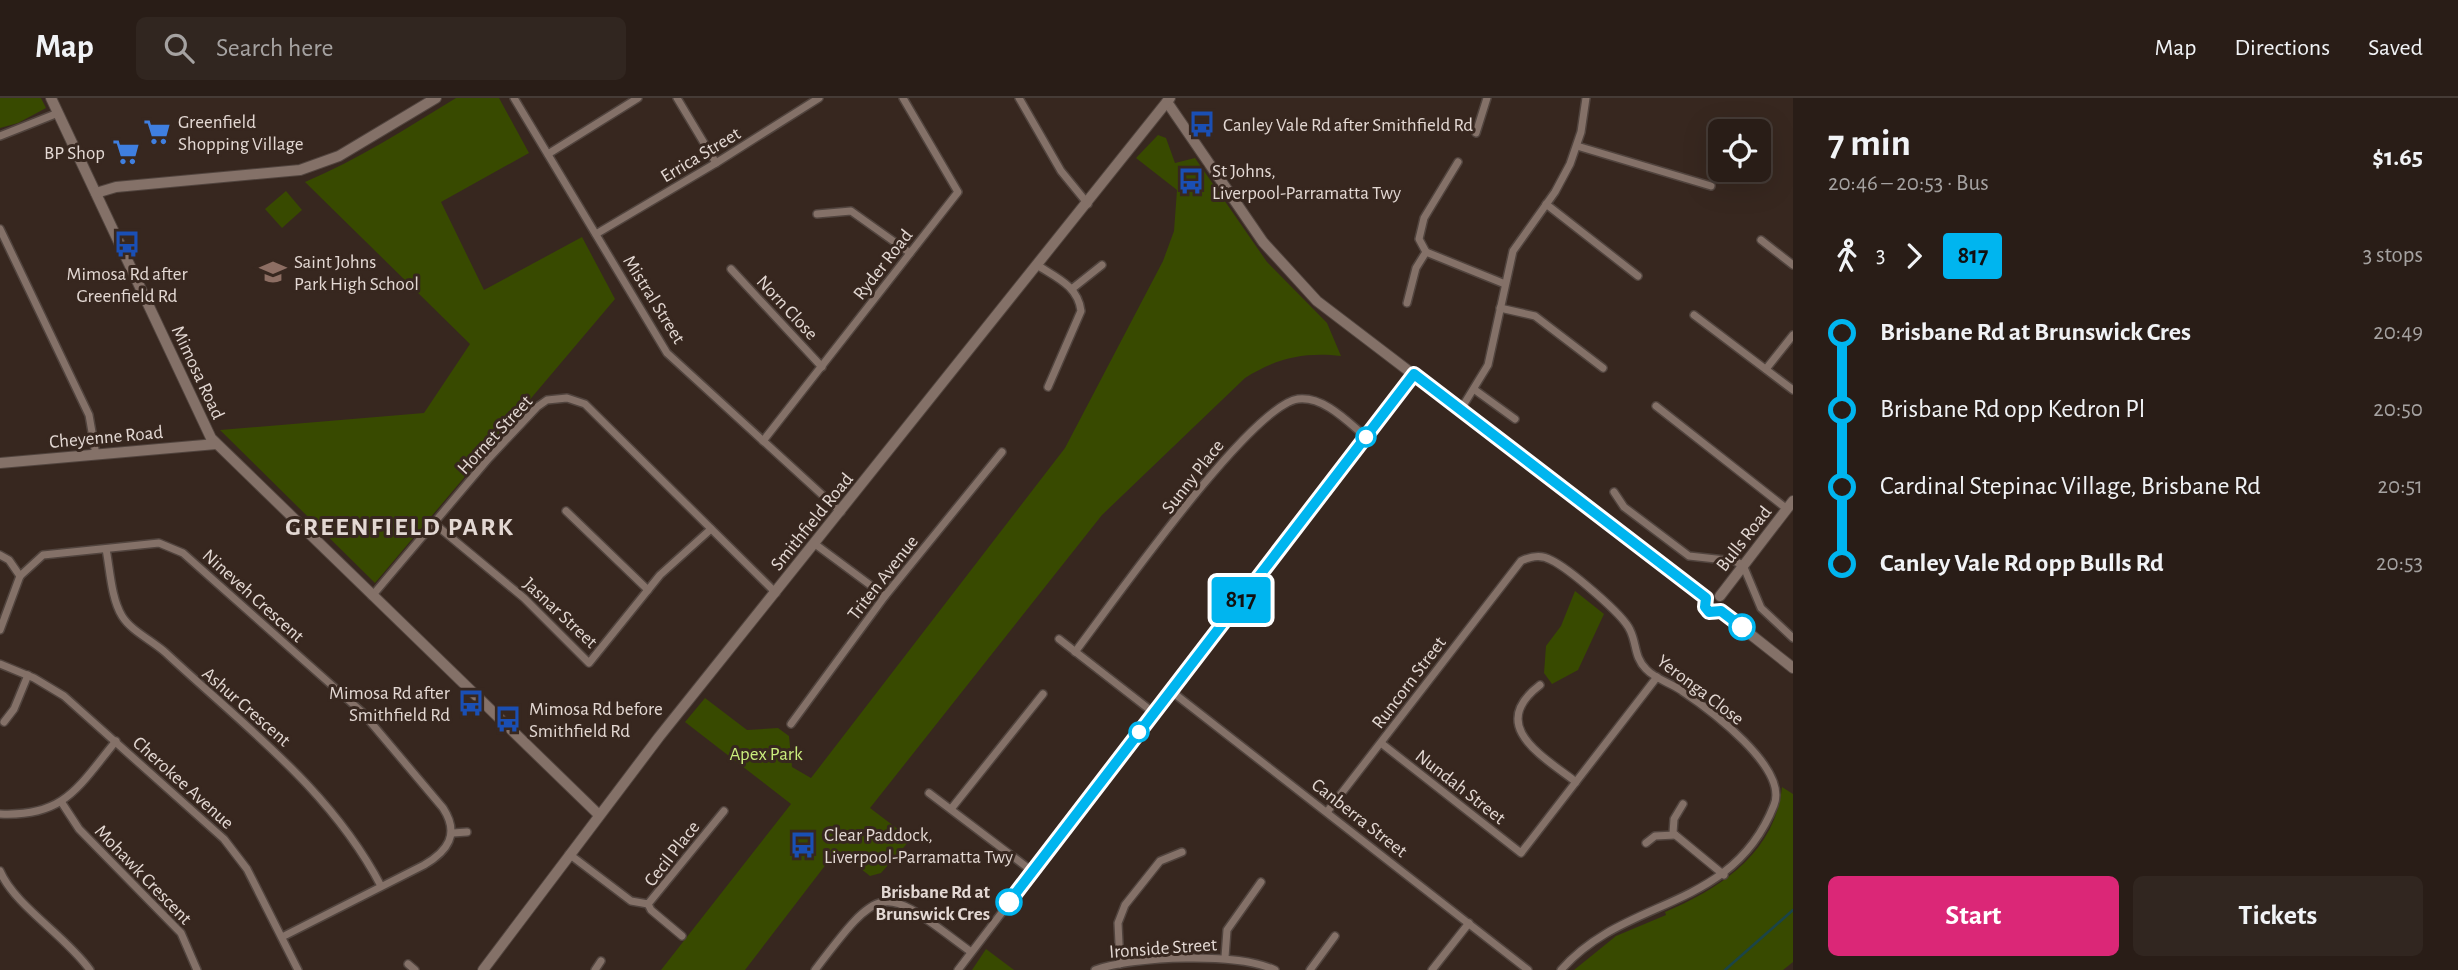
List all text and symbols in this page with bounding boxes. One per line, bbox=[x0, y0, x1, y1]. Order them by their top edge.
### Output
search box bbox=[136, 17, 626, 80]
icon: search bbox=[160, 29, 198, 67]
text: Map bbox=[35, 31, 94, 64]
text: Search here bbox=[216, 35, 334, 61]
text: Map bbox=[2154, 36, 2196, 60]
text: Directions bbox=[2234, 36, 2330, 60]
text: Saved bbox=[2368, 36, 2423, 60]
bus stop icon: Canley Vale Rd after Smithfield Rd bbox=[1187, 109, 1217, 139]
place label: Greenfield Shopping Village bbox=[178, 113, 304, 154]
place label: Canley Vale Rd after Smithfield Rd bbox=[1223, 116, 1473, 135]
supermarket icon: Greenfield Shopping Village bbox=[142, 117, 172, 147]
map controls bbox=[1708, 119, 1771, 182]
button: locate bbox=[1708, 119, 1771, 182]
street label: Errica Street bbox=[657, 124, 744, 187]
text: 7 min bbox=[1828, 125, 1911, 163]
supermarket icon: BP Shop bbox=[111, 137, 141, 167]
place label: BP Shop bbox=[44, 144, 105, 163]
text: $1.65 bbox=[2372, 144, 2423, 170]
place label: St Johns, Liverpool-Parramatta Twy bbox=[1212, 162, 1401, 203]
bus stop icon: St Johns, Liverpool-Parramatta Twy bbox=[1176, 166, 1206, 196]
text: 20:46 – 20:53 · Bus bbox=[1828, 172, 1989, 195]
street label: Ryder Road bbox=[850, 226, 917, 304]
bus stop icon: Mimosa Rd after Greenfield Rd bbox=[112, 229, 142, 259]
icon: walk bbox=[1828, 237, 1866, 275]
icon: forward bbox=[1895, 237, 1933, 275]
text: 3 bbox=[1876, 244, 1885, 267]
text: 817 bbox=[1957, 244, 1988, 268]
text: 3 stops bbox=[2363, 244, 2423, 267]
street label: Mistral Street bbox=[619, 252, 688, 347]
place label: Saint Johns Park High School bbox=[294, 253, 419, 294]
school or university icon: Saint Johns Park High School bbox=[258, 257, 288, 287]
place label: Mimosa Rd after Greenfield Rd bbox=[66, 265, 188, 306]
street label: Norn Close bbox=[752, 272, 821, 344]
text: Brisbane Rd at Brunswick Cres bbox=[1880, 319, 2191, 345]
text: 20:49 bbox=[2373, 321, 2423, 344]
street label: Mimosa Road bbox=[168, 323, 228, 422]
street label: Hornet Street bbox=[454, 392, 536, 478]
text: Brisbane Rd opp Kedron Pl bbox=[1880, 396, 2145, 422]
text: 20:50 bbox=[2373, 398, 2423, 421]
street label: Cheyenne Road bbox=[48, 423, 164, 452]
unlabelled marker bbox=[1356, 427, 1376, 447]
street label: Sunny Place bbox=[1159, 436, 1228, 518]
street label: Smithfield Road bbox=[767, 470, 857, 574]
text: Cardinal Stepinac Village, Brisbane Rd bbox=[1880, 473, 2261, 499]
text: 20:51 bbox=[2378, 475, 2423, 498]
street label: Bulls Road bbox=[1713, 503, 1776, 575]
district label: GREENFIELD PARK bbox=[285, 514, 515, 540]
street label: Triten Avenue bbox=[844, 532, 922, 624]
street label: Nineveh Crescent bbox=[199, 546, 307, 646]
text: Canley Vale Rd opp Bulls Rd bbox=[1880, 550, 2164, 576]
text: 20:53 bbox=[2376, 552, 2423, 575]
street label: Jasnar Street bbox=[519, 574, 601, 652]
line badge: 817 bbox=[1201, 577, 1281, 623]
text: 817 bbox=[1226, 588, 1256, 612]
unlabelled marker bbox=[1729, 614, 1755, 640]
street label: Runcorn Street bbox=[1369, 633, 1450, 732]
street label: Yeronga Close bbox=[1653, 652, 1747, 729]
street label: Ashur Crescent bbox=[198, 664, 294, 750]
place label: Mimosa Rd after Smithfield Rd bbox=[329, 684, 450, 725]
bus stop icon: Mimosa Rd after Smithfield Rd bbox=[456, 688, 486, 718]
place label: Mimosa Rd before Smithfield Rd bbox=[529, 700, 663, 741]
bus stop icon: Mimosa Rd before Smithfield Rd bbox=[493, 704, 523, 734]
unlabelled marker bbox=[1129, 722, 1149, 742]
street label: Cherokee Avenue bbox=[129, 733, 237, 833]
park label: Apex Park bbox=[729, 745, 803, 764]
street label: Nundah Street bbox=[1411, 746, 1509, 828]
street label: Canberra Street bbox=[1308, 775, 1410, 861]
street label: Cecil Place bbox=[641, 818, 703, 890]
street label: Mohawk Crescent bbox=[91, 822, 195, 929]
place label: Clear Paddock, Liverpool-Parramatta Twy bbox=[824, 826, 1013, 867]
bus stop icon: Clear Paddock, Liverpool-Parramatta Twy bbox=[788, 830, 818, 860]
button: Start bbox=[1828, 876, 2119, 956]
button: Tickets bbox=[2133, 876, 2423, 956]
place label: Brisbane Rd at Brunswick Cres bbox=[875, 883, 991, 924]
marker: Brisbane Rd at Brunswick Cres bbox=[996, 889, 1022, 915]
street label: Ironside Street bbox=[1109, 935, 1218, 962]

